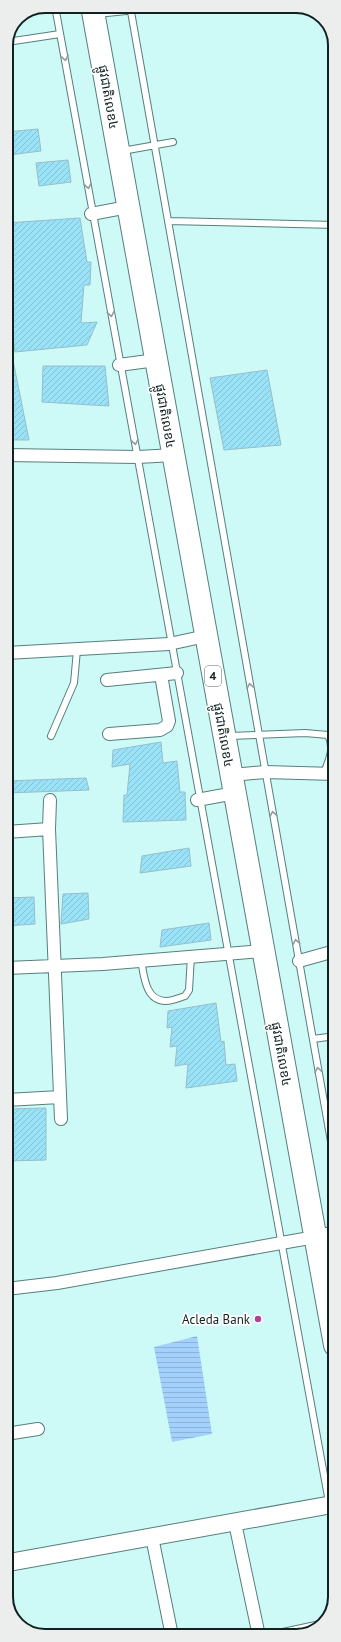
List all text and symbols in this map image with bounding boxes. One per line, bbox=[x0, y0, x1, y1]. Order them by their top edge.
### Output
one-way arrow bbox=[60, 55, 68, 61]
street label: ផ្លូវជាតិលេខ៤ bbox=[92, 64, 123, 131]
one-way arrow bbox=[83, 183, 92, 189]
one-way arrow bbox=[107, 311, 115, 317]
street label: ផ្លូវជាតិលេខ៤ bbox=[149, 383, 180, 450]
one-way arrow bbox=[130, 439, 139, 445]
road number: 4 bbox=[205, 666, 221, 686]
one-way arrow bbox=[246, 683, 255, 690]
street label: ផ្លូវជាតិលេខ៤ bbox=[207, 702, 238, 769]
one-way arrow bbox=[269, 811, 278, 818]
one-way arrow bbox=[292, 939, 300, 946]
street label: ផ្លូវជាតិលេខ៤ bbox=[265, 1021, 296, 1088]
one-way arrow bbox=[315, 1067, 323, 1074]
place label: Acleda Bank bbox=[182, 1311, 251, 1328]
marker: Acleda Bank bbox=[253, 1314, 263, 1324]

